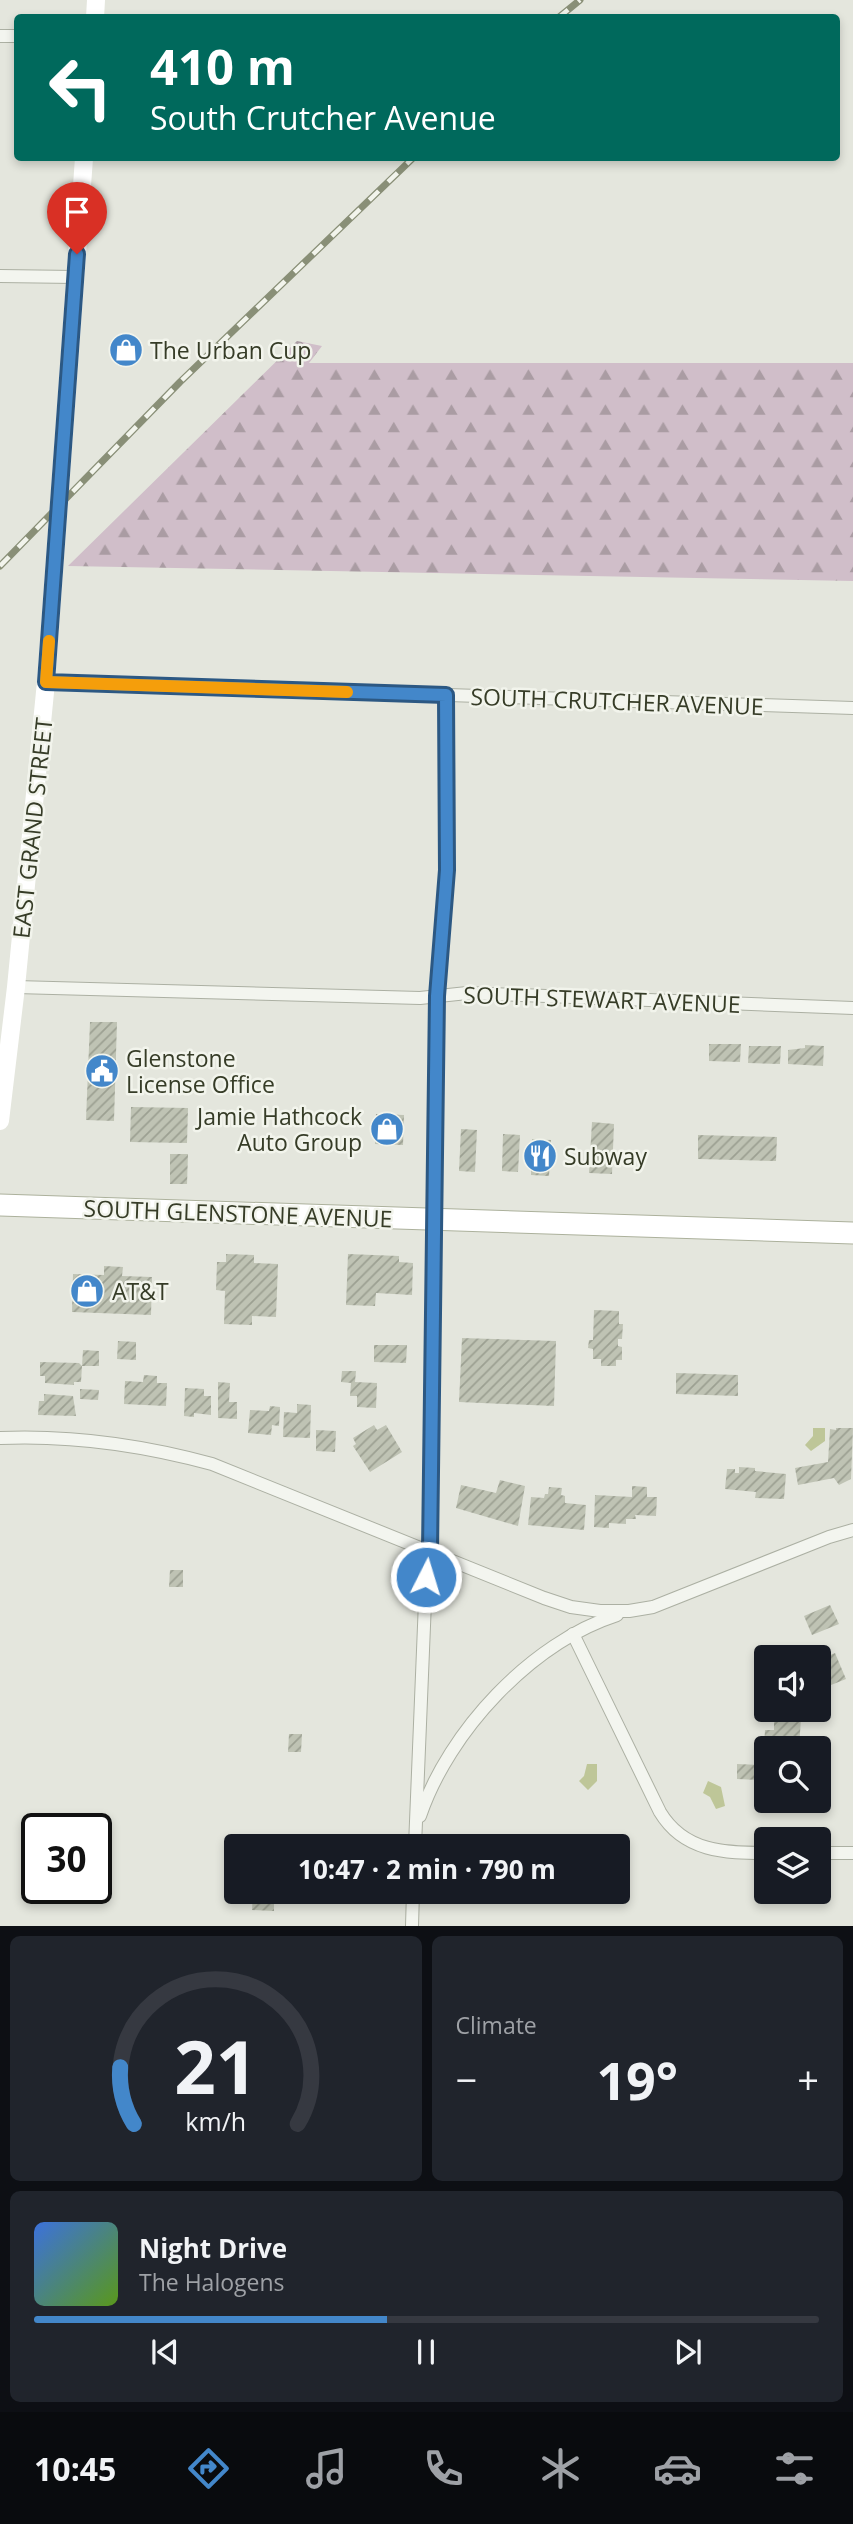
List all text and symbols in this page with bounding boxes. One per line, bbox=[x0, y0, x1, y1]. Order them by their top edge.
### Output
text: 410 m bbox=[150, 33, 295, 99]
icon: left bbox=[35, 42, 126, 133]
text: South Crutcher Avenue bbox=[150, 96, 496, 139]
pin bbox=[47, 182, 107, 254]
icon: arrive bbox=[58, 193, 96, 231]
shop icon: The Urban Cup bbox=[107, 331, 145, 369]
place label: The Urban Cup bbox=[150, 334, 311, 366]
street label: SOUTH CRUTCHER AVENUE bbox=[470, 680, 764, 722]
street label: EAST GRAND STREET bbox=[4, 716, 60, 940]
street label: SOUTH STEWART AVENUE bbox=[463, 978, 741, 1020]
place label: Glenstone License Office bbox=[126, 1042, 275, 1100]
public building icon: Glenstone License Office bbox=[83, 1052, 121, 1090]
place label: Jamie Hathcock Auto Group bbox=[195, 1100, 362, 1158]
shop icon: Jamie Hathcock Auto Group bbox=[368, 1110, 406, 1148]
restaurant icon: Subway bbox=[521, 1137, 559, 1175]
place label: Subway bbox=[564, 1140, 647, 1172]
street label: SOUTH GLENSTONE AVENUE bbox=[83, 1192, 393, 1234]
shop icon: AT&T bbox=[68, 1272, 106, 1310]
place label: AT&T bbox=[112, 1275, 169, 1307]
position arrow bbox=[389, 1540, 463, 1614]
map controls bbox=[754, 1645, 831, 1904]
button: sound bbox=[754, 1645, 831, 1722]
button: search bbox=[754, 1736, 831, 1813]
speed limit sign: 30 bbox=[21, 1813, 112, 1904]
button: layers bbox=[754, 1827, 831, 1904]
text: 10:47 · 2 min · 790 m bbox=[298, 1851, 556, 1887]
text: Climate bbox=[456, 2009, 537, 2041]
text: 21 bbox=[174, 2017, 257, 2116]
text: 19° bbox=[596, 2044, 678, 2115]
text: − bbox=[456, 2053, 477, 2105]
text: + bbox=[797, 2053, 819, 2105]
text: km/h bbox=[185, 2104, 246, 2138]
text: Night Drive bbox=[139, 2230, 287, 2266]
text: The Halogens bbox=[139, 2266, 285, 2298]
icon: previous bbox=[146, 2333, 184, 2371]
icon: pause bbox=[407, 2333, 445, 2371]
icon: next bbox=[669, 2333, 707, 2371]
icon: directions bbox=[184, 2444, 233, 2493]
icon: music bbox=[302, 2444, 351, 2493]
icon: phone bbox=[419, 2444, 468, 2493]
icon: climate bbox=[536, 2444, 585, 2493]
icon: car bbox=[653, 2444, 702, 2493]
icon: filters bbox=[770, 2444, 819, 2493]
text: 10:45 bbox=[34, 2447, 116, 2490]

